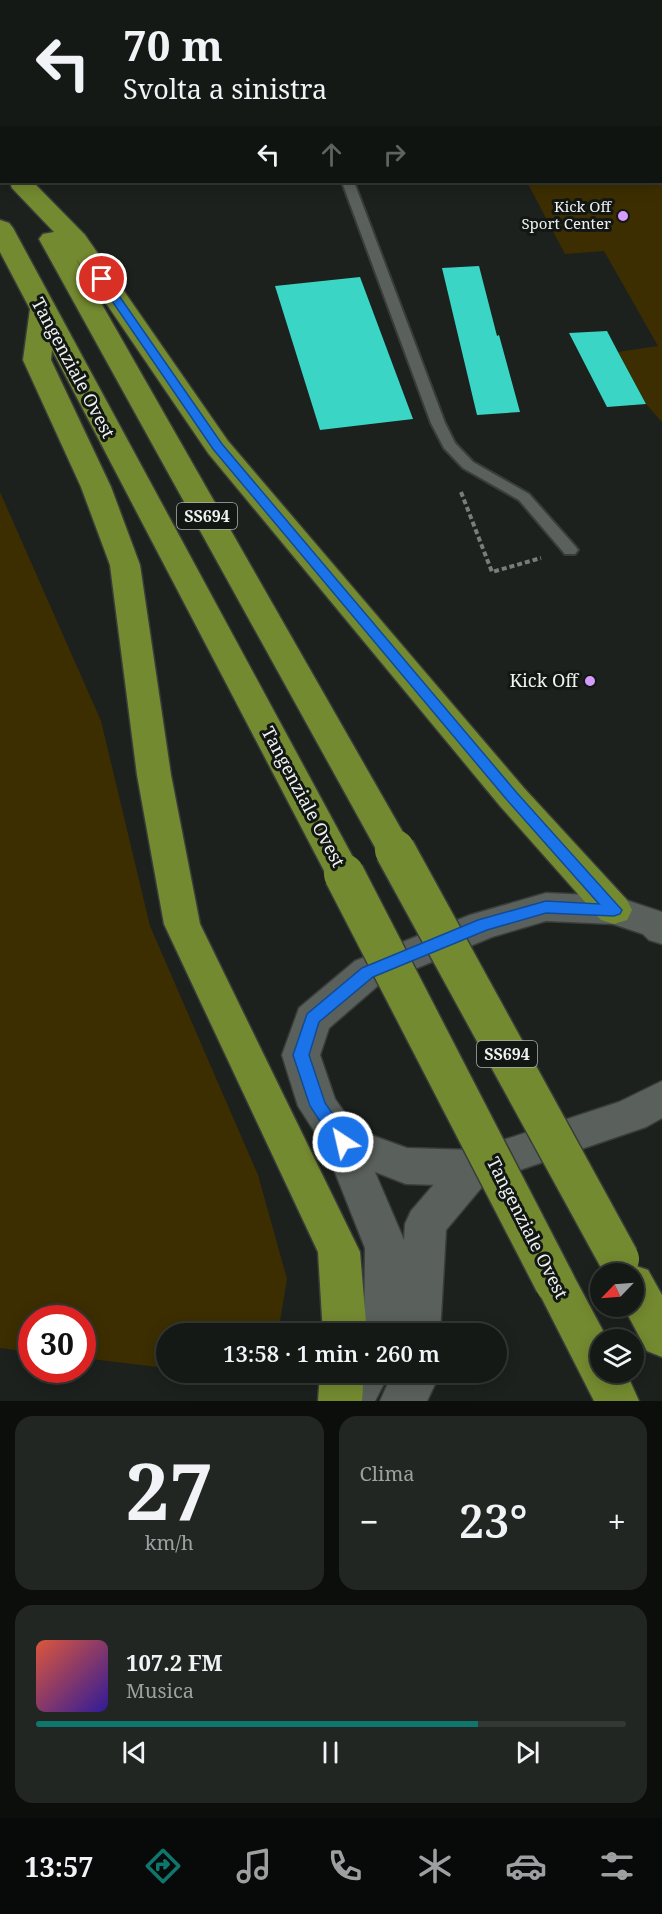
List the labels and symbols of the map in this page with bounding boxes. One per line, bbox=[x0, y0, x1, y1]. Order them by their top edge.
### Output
place label: Kick Off Sport Center bbox=[521, 196, 612, 233]
marker: Kick Off Sport Center bbox=[616, 209, 630, 223]
pin bbox=[76, 253, 127, 304]
street label: Tangenziale Ovest bbox=[27, 293, 121, 442]
road number: SS694 bbox=[177, 503, 237, 529]
place label: Kick Off bbox=[509, 668, 579, 692]
marker: Kick Off bbox=[583, 674, 597, 688]
street label: Tangenziale Ovest bbox=[257, 722, 351, 871]
road number: SS694 bbox=[477, 1041, 537, 1067]
position arrow bbox=[311, 1110, 375, 1174]
street label: Tangenziale Ovest bbox=[482, 1153, 574, 1302]
north arrow bbox=[590, 1263, 644, 1317]
speed limit sign: 30 bbox=[18, 1305, 96, 1383]

